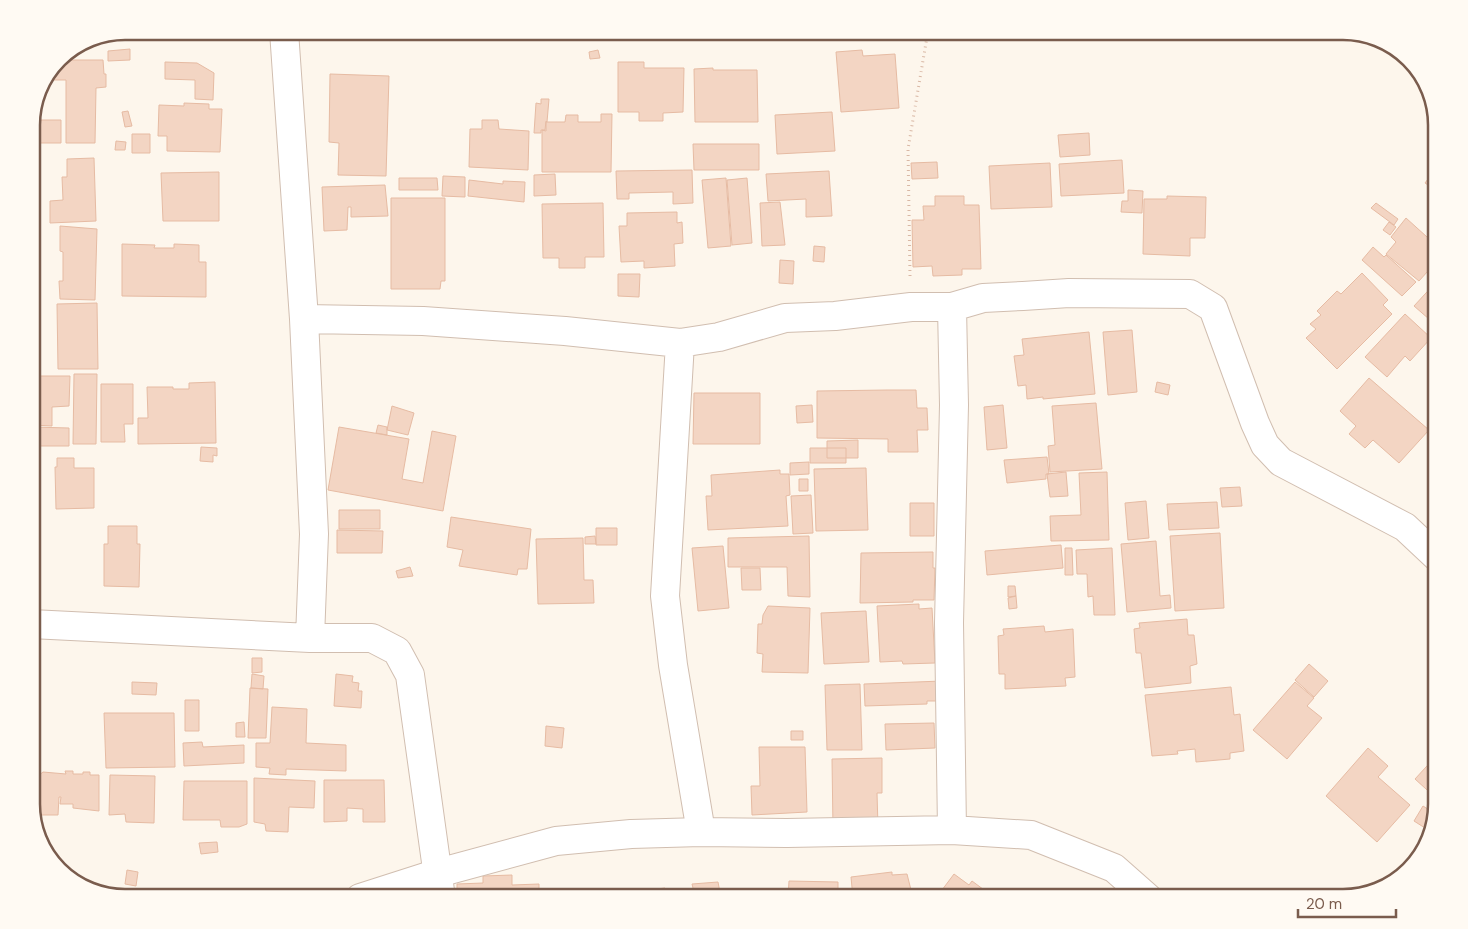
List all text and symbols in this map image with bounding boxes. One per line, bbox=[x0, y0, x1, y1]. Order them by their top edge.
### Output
scale bar bbox=[1298, 886, 1396, 918]
text: 20 m bbox=[1306, 894, 1342, 914]

